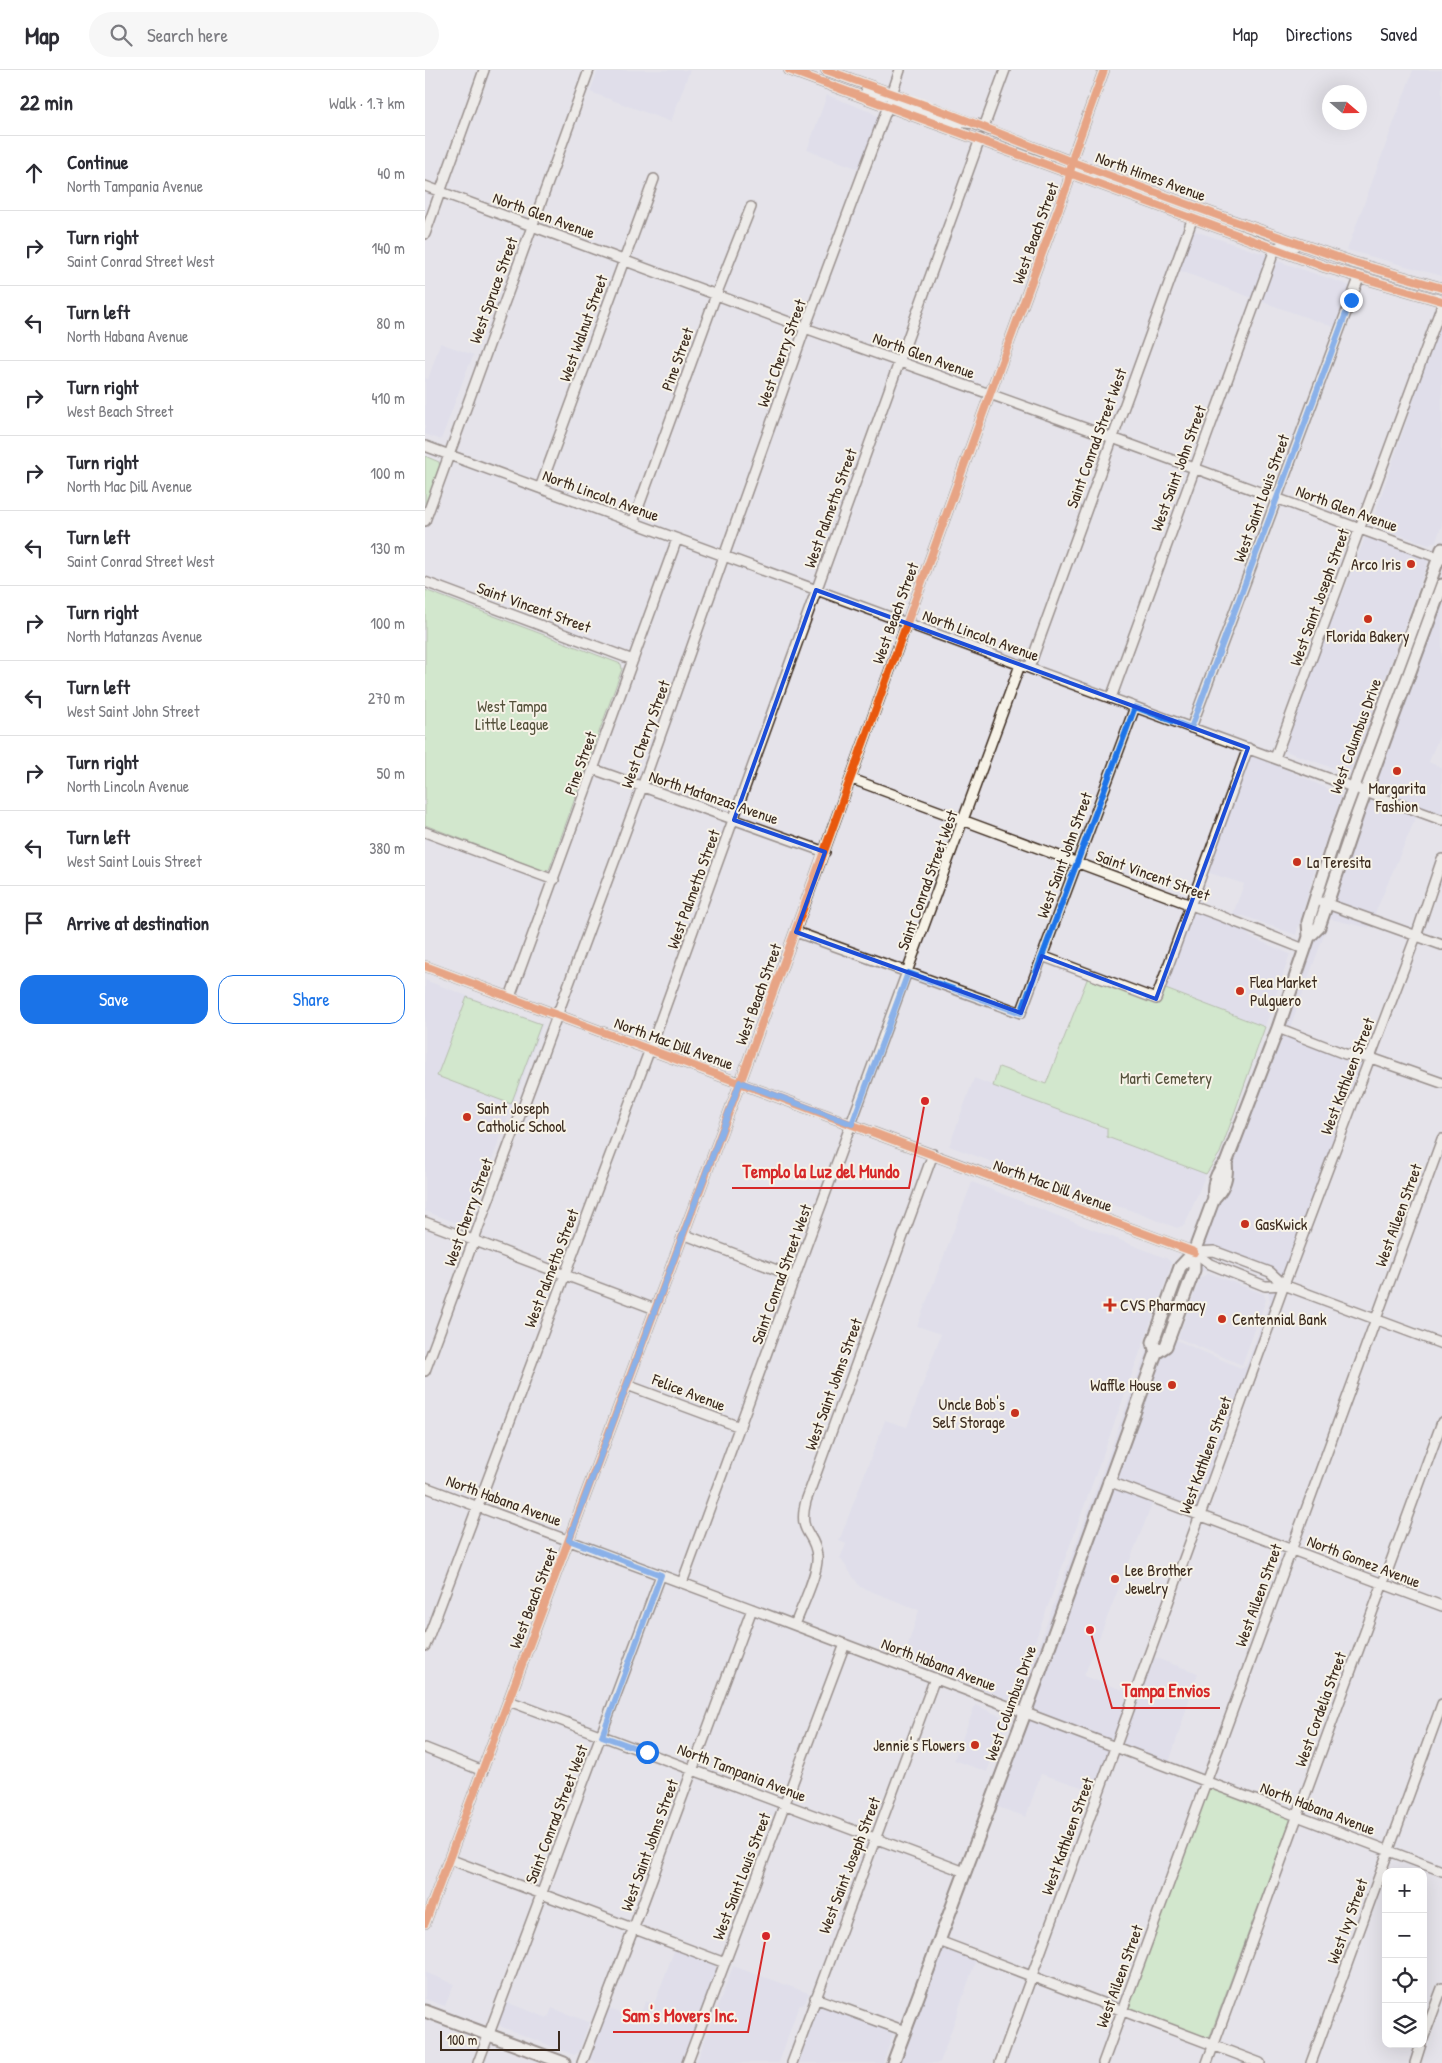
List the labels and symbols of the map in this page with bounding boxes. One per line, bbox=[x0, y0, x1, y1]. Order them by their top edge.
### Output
north arrow bbox=[1322, 85, 1367, 130]
street label: North Himes Avenue bbox=[1093, 146, 1210, 206]
street label: West Beach Street bbox=[1007, 179, 1064, 287]
street label: North Glen Avenue bbox=[490, 186, 599, 244]
street label: West Spruce Street bbox=[464, 233, 523, 346]
street label: West Walnut Street bbox=[554, 271, 613, 384]
route end bbox=[1340, 289, 1363, 312]
street label: West Cherry Street bbox=[751, 295, 811, 410]
street label: Pine Street bbox=[655, 324, 699, 394]
street label: North Glen Avenue bbox=[870, 326, 979, 384]
street label: Saint Conrad Street West bbox=[1060, 365, 1132, 511]
street label: West Saint John Street bbox=[1145, 402, 1211, 534]
street label: West Saint Louis Street bbox=[1228, 431, 1295, 565]
street label: West Palmetto Street bbox=[798, 445, 862, 571]
street label: North Lincoln Avenue bbox=[540, 464, 663, 526]
street label: North Glen Avenue bbox=[1293, 479, 1402, 537]
street label: West Saint Joseph Street bbox=[1284, 525, 1354, 669]
place label: Arco Iris bbox=[1351, 553, 1401, 575]
marker: Arco Iris bbox=[1405, 558, 1417, 570]
street label: West Beach Street bbox=[867, 559, 924, 667]
street label: Saint Vincent Street bbox=[474, 576, 594, 638]
street label: North Lincoln Avenue bbox=[920, 604, 1043, 666]
marker: Florida Bakery bbox=[1362, 613, 1374, 625]
place label: Florida Bakery bbox=[1326, 625, 1410, 647]
street label: West Columbus Drive bbox=[1324, 675, 1386, 797]
street label: West Cherry Street bbox=[615, 676, 675, 791]
park label: West Tampa Little League bbox=[475, 695, 549, 735]
street label: Pine Street bbox=[558, 728, 602, 798]
street label: North Matanzas Avenue bbox=[646, 765, 782, 830]
marker: Margarita Fashion bbox=[1391, 765, 1403, 777]
place label: Margarita Fashion bbox=[1369, 777, 1425, 817]
street label: West Saint John Street bbox=[1031, 789, 1097, 921]
street label: Saint Conrad Street West bbox=[891, 807, 963, 953]
street label: West Palmetto Street bbox=[661, 826, 725, 952]
street label: Saint Vincent Street bbox=[1093, 844, 1213, 906]
place label: La Teresita bbox=[1307, 851, 1371, 873]
marker: La Teresita bbox=[1291, 856, 1303, 868]
street label: West Beach Street bbox=[730, 940, 787, 1048]
place label: Flea Market Pulguero bbox=[1249, 971, 1318, 1011]
marker: Flea Market Pulguero bbox=[1234, 985, 1246, 997]
street label: North Mac Dill Avenue bbox=[611, 1011, 737, 1075]
street label: West Kathleen Street bbox=[1315, 1014, 1380, 1138]
park label: Marti Cemetery bbox=[1120, 1067, 1212, 1089]
place label: Saint Joseph Catholic School bbox=[477, 1097, 567, 1137]
marker: Saint Joseph Catholic School bbox=[461, 1111, 473, 1123]
street label: North Mac Dill Avenue bbox=[990, 1153, 1116, 1217]
street label: West Cherry Street bbox=[438, 1154, 498, 1269]
callout: Templo la Luz del Mundo bbox=[732, 1155, 909, 1188]
text: Templo la Luz del Mundo bbox=[742, 1159, 900, 1185]
street label: West Aileen Street bbox=[1369, 1160, 1427, 1270]
street label: Saint Conrad Street West bbox=[745, 1201, 817, 1347]
street label: West Palmetto Street bbox=[518, 1205, 584, 1330]
place label: GasKwick bbox=[1255, 1213, 1308, 1235]
marker: GasKwick bbox=[1239, 1218, 1251, 1230]
place label: CVS Pharmacy bbox=[1120, 1294, 1206, 1316]
marker: CVS Pharmacy bbox=[1104, 1299, 1116, 1311]
place label: Centennial Bank bbox=[1232, 1308, 1327, 1330]
marker: Centennial Bank bbox=[1216, 1313, 1228, 1325]
street label: West Saint Johns Street bbox=[799, 1315, 867, 1453]
street label: Felice Avenue bbox=[648, 1368, 729, 1416]
place label: Waffle House bbox=[1090, 1374, 1163, 1396]
marker: Waffle House bbox=[1166, 1379, 1178, 1391]
place label: Uncle Bob's Self Storage bbox=[932, 1393, 1006, 1433]
street label: West Kathleen Street bbox=[1174, 1393, 1237, 1517]
marker: Uncle Bob's Self Storage bbox=[1009, 1407, 1021, 1419]
street label: North Habana Avenue bbox=[443, 1469, 565, 1531]
street label: North Gomez Avenue bbox=[1304, 1529, 1424, 1593]
street label: West Aileen Street bbox=[1229, 1540, 1287, 1650]
street label: West Beach Street bbox=[504, 1544, 562, 1652]
place label: Lee Brother Jewelry bbox=[1125, 1559, 1193, 1599]
marker: Lee Brother Jewelry bbox=[1109, 1573, 1121, 1585]
street label: North Habana Avenue bbox=[878, 1632, 1000, 1696]
street label: West Columbus Drive bbox=[979, 1642, 1041, 1764]
street label: West Cordelia Street bbox=[1289, 1648, 1351, 1769]
callout: Tampa Envios bbox=[1112, 1675, 1220, 1708]
text: Tampa Envios bbox=[1121, 1678, 1210, 1704]
place label: Jennie's Flowers bbox=[873, 1734, 965, 1756]
street label: North Tampania Avenue bbox=[675, 1737, 810, 1807]
marker: Jennie's Flowers bbox=[969, 1739, 981, 1751]
street label: Saint Conrad Street West bbox=[519, 1741, 593, 1887]
route start bbox=[636, 1741, 659, 1764]
street label: West Kathleen Street bbox=[1036, 1774, 1099, 1898]
street label: West Saint Johns Street bbox=[615, 1776, 683, 1914]
street label: North Habana Avenue bbox=[1257, 1776, 1379, 1840]
street label: West Saint Joseph Street bbox=[813, 1793, 885, 1936]
street label: West Saint Louis Street bbox=[707, 1809, 776, 1943]
street label: West Ivy Street bbox=[1321, 1875, 1373, 1967]
street label: West Aileen Street bbox=[1090, 1921, 1148, 2031]
callout: Sam's Movers Inc. bbox=[613, 1999, 748, 2032]
text: Sam's Movers Inc. bbox=[622, 2003, 738, 2028]
scale bar bbox=[440, 2028, 560, 2051]

